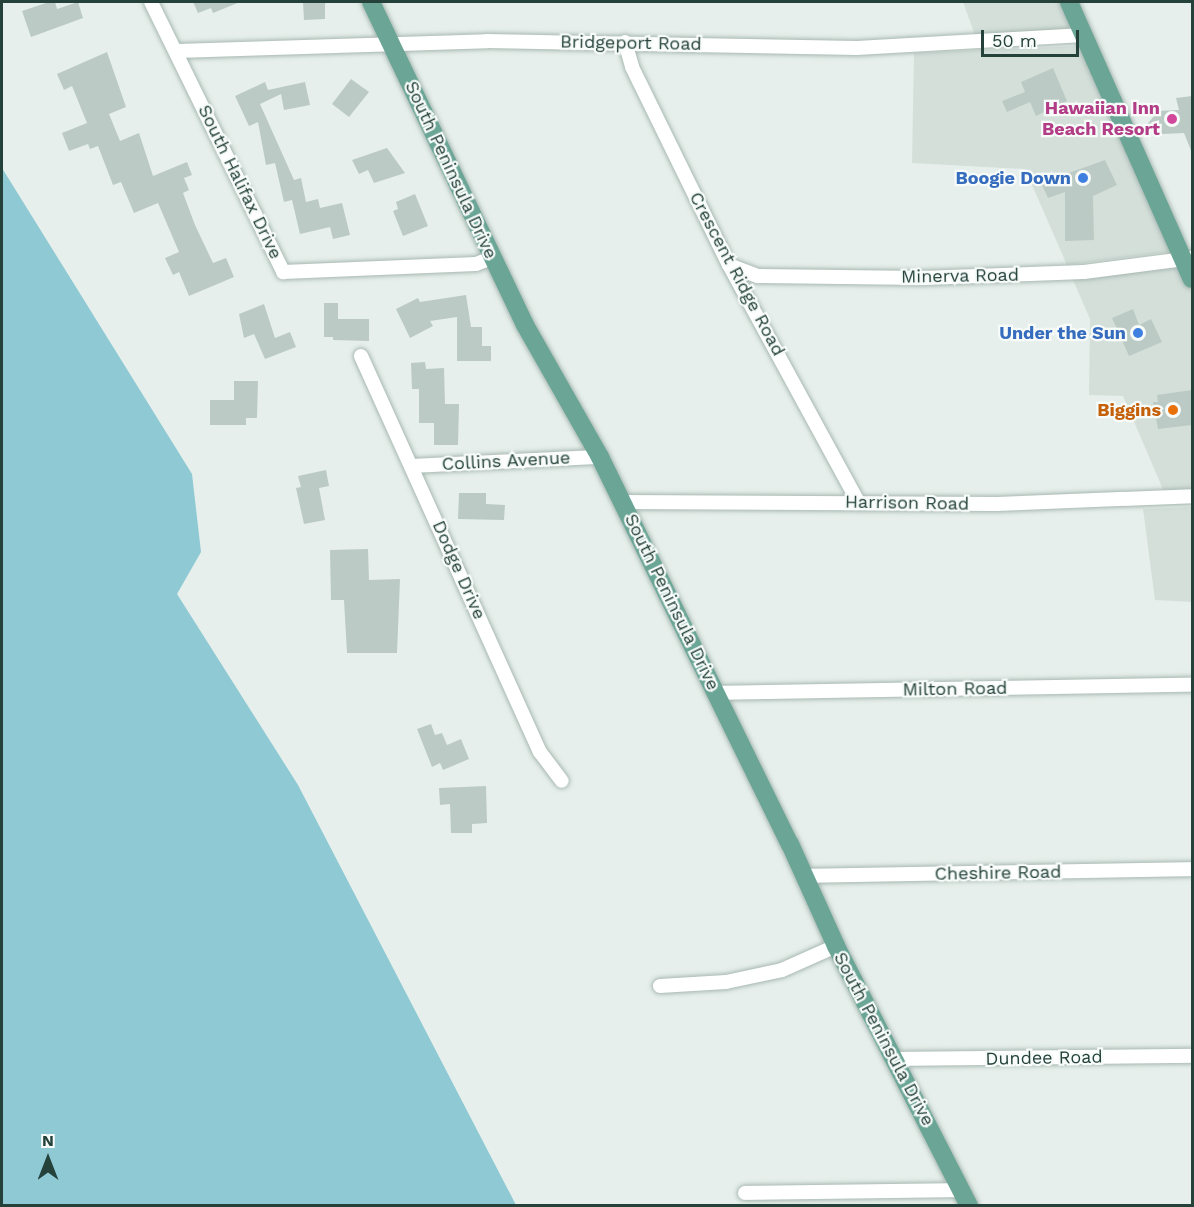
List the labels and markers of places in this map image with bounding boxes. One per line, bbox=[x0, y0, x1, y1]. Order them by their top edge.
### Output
place label: Hawaiian Inn Beach Resort bbox=[1042, 98, 1160, 140]
marker: Hawaiian Inn Beach Resort bbox=[1165, 112, 1179, 126]
place label: Boogie Down bbox=[956, 167, 1071, 189]
marker: Boogie Down bbox=[1076, 171, 1090, 185]
place label: Under the Sun bbox=[999, 322, 1126, 344]
marker: Under the Sun bbox=[1131, 326, 1145, 340]
place label: Biggins bbox=[1097, 399, 1161, 421]
marker: Biggins bbox=[1166, 403, 1180, 417]

